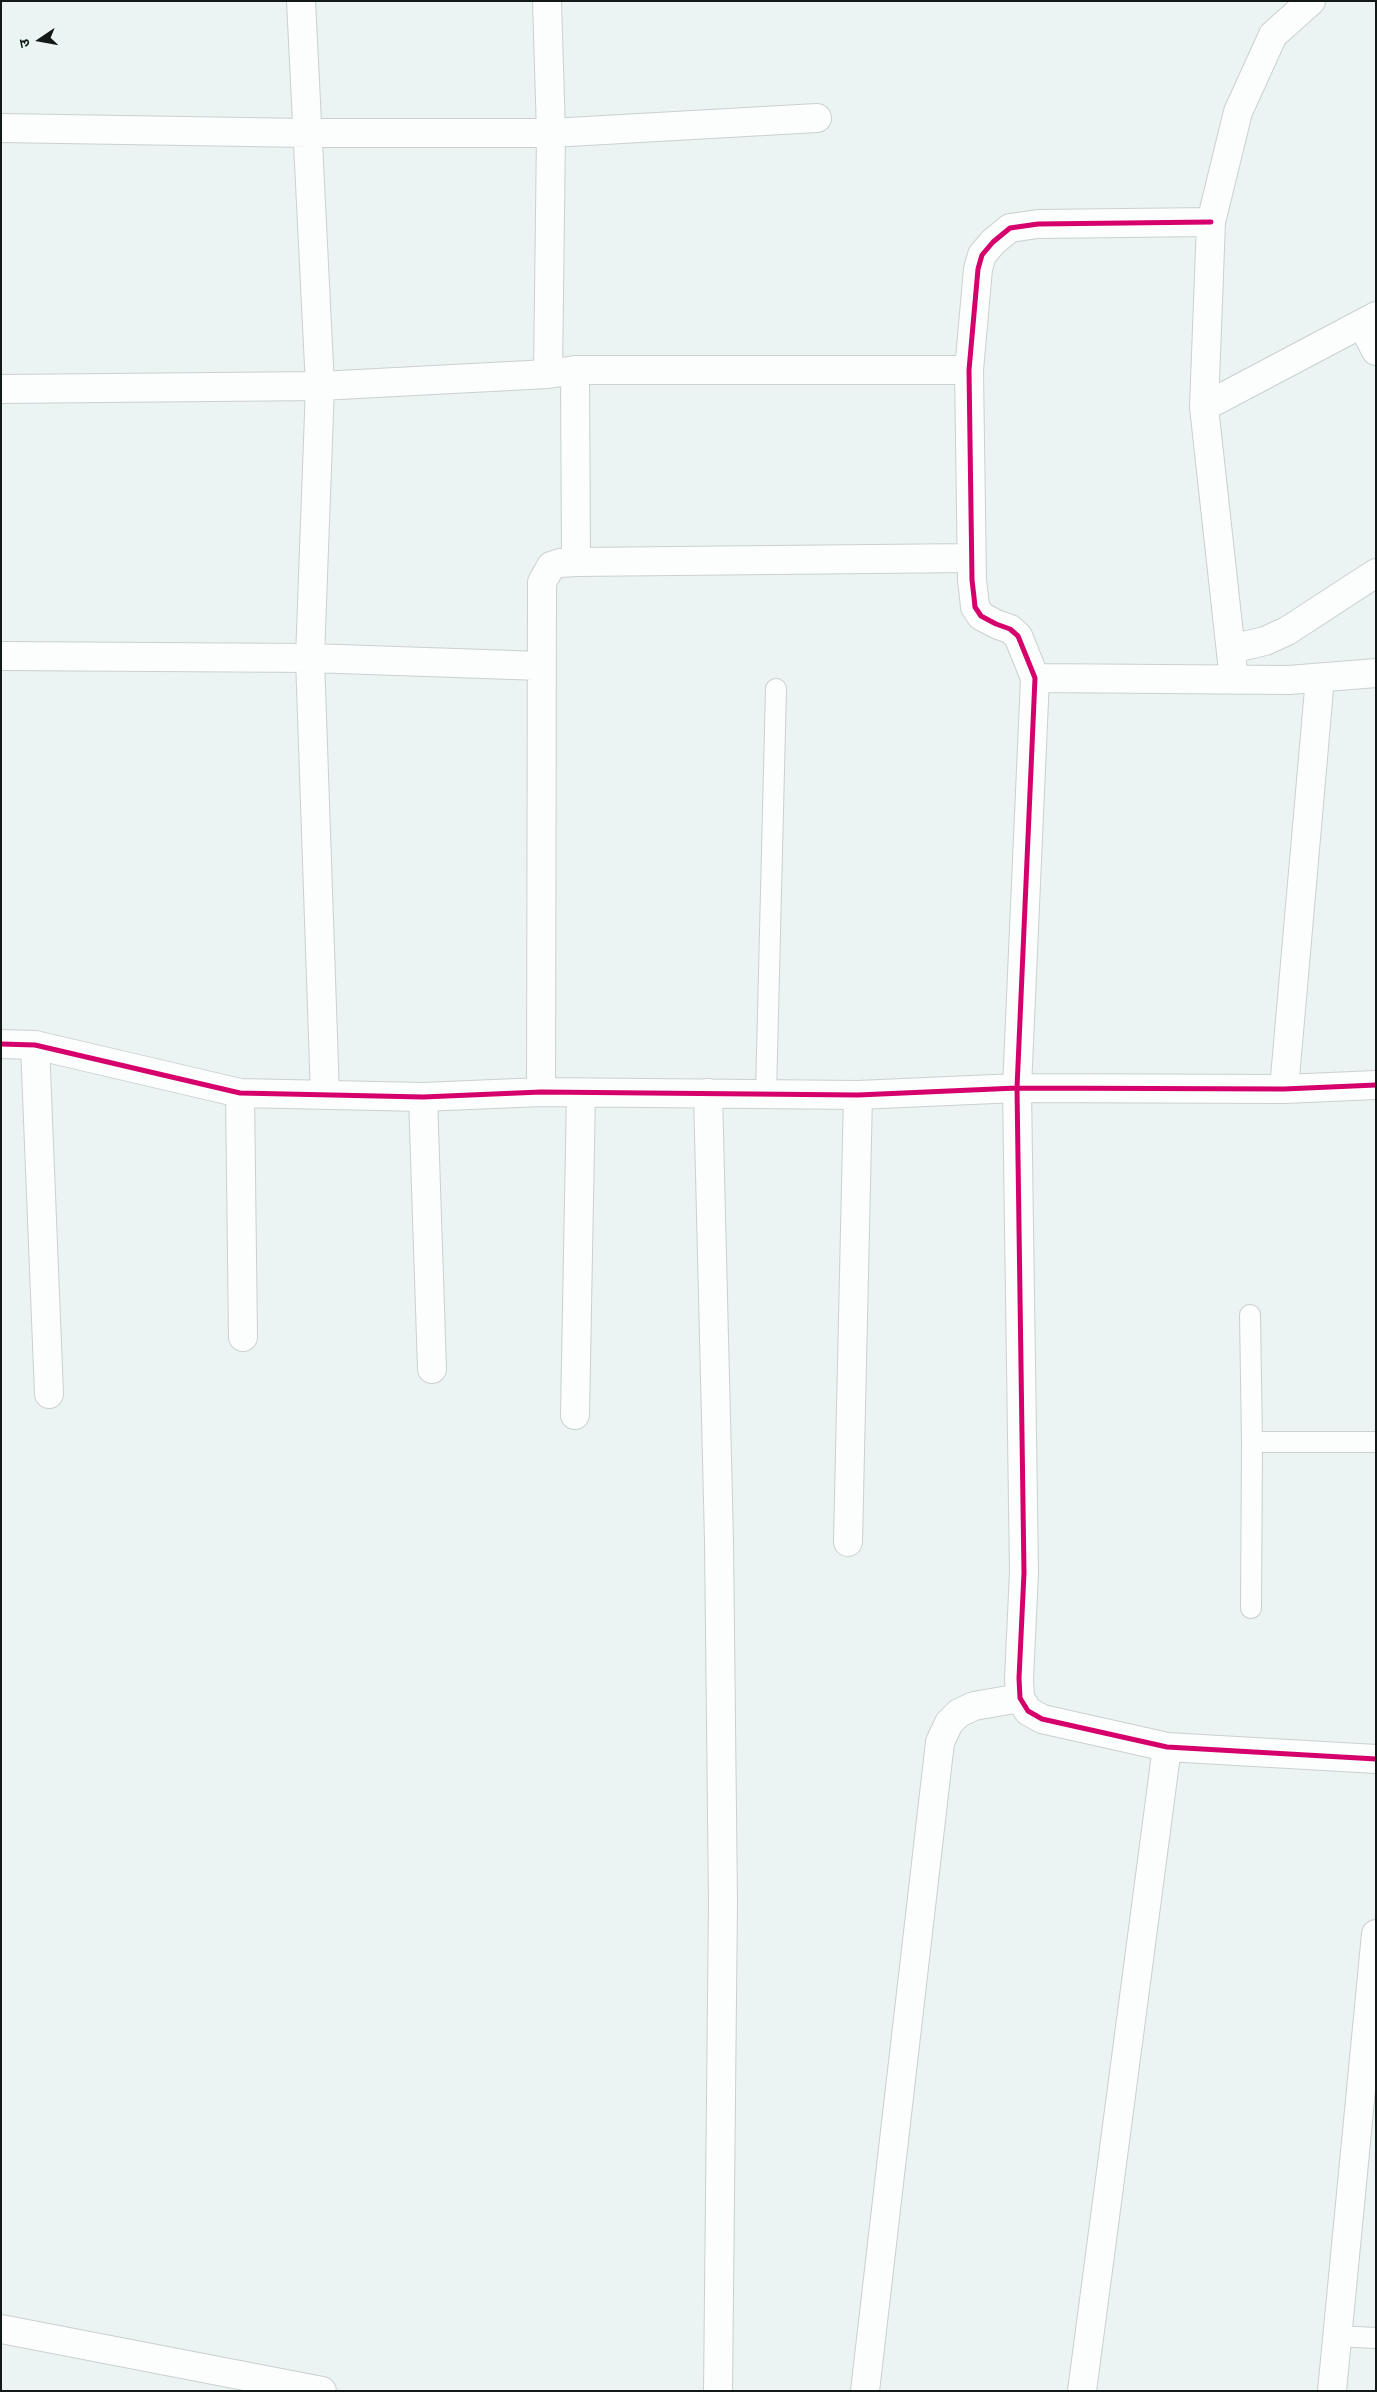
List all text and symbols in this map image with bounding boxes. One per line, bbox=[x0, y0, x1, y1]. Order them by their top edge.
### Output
north arrow bbox=[15, 15, 65, 65]
text: उ bbox=[15, 37, 36, 49]

